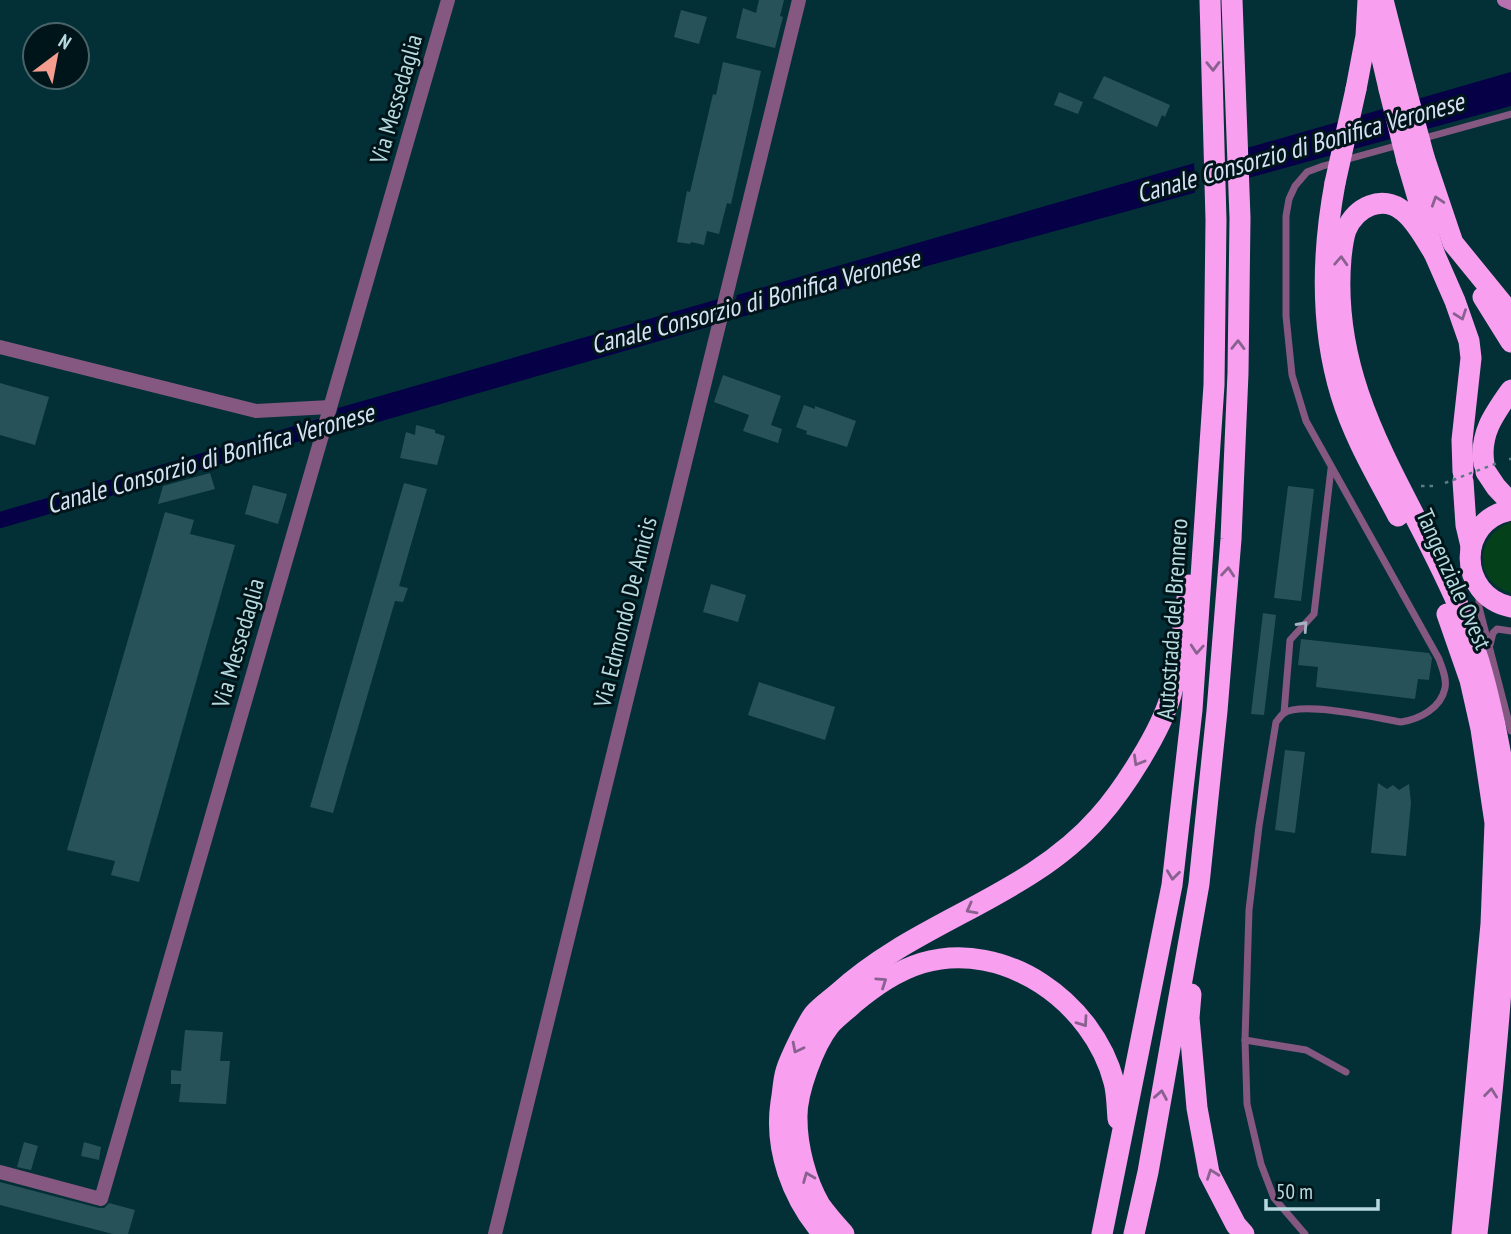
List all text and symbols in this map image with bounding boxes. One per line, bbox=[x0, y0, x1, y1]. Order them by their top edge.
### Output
north arrow bbox=[21, 21, 91, 91]
text: N bbox=[54, 29, 76, 54]
street label: Via Messedaglia bbox=[362, 31, 429, 168]
one-way arrow bbox=[1205, 61, 1221, 72]
water label: Canale Consorzio di Bonifica Veronese bbox=[1132, 84, 1470, 210]
one-way arrow bbox=[1431, 195, 1445, 207]
water label: Canale Consorzio di Bonifica Veronese bbox=[587, 241, 925, 361]
one-way arrow bbox=[1334, 255, 1349, 266]
one-way arrow bbox=[1453, 309, 1467, 321]
one-way arrow bbox=[1230, 339, 1246, 350]
water label: Canale Consorzio di Bonifica Veronese bbox=[42, 395, 380, 521]
street label: Tangenziale Ovest bbox=[1409, 504, 1499, 654]
street label: Via Edmondo De Amicis bbox=[586, 514, 664, 711]
street label: Autostrada del Brennero bbox=[1150, 518, 1194, 720]
one-way arrow bbox=[1220, 566, 1235, 577]
street label: Via Messedaglia bbox=[204, 575, 271, 712]
one-way arrow bbox=[1295, 621, 1308, 634]
one-way arrow bbox=[1190, 644, 1205, 655]
one-way arrow bbox=[1133, 753, 1146, 766]
one-way arrow bbox=[1165, 869, 1180, 881]
one-way arrow bbox=[966, 901, 978, 915]
one-way arrow bbox=[874, 978, 887, 990]
one-way arrow bbox=[1075, 1014, 1087, 1027]
one-way arrow bbox=[792, 1041, 806, 1053]
one-way arrow bbox=[1484, 1087, 1499, 1099]
one-way arrow bbox=[1153, 1089, 1168, 1101]
scale bar bbox=[1266, 1168, 1378, 1212]
one-way arrow bbox=[1206, 1169, 1220, 1181]
one-way arrow bbox=[803, 1171, 817, 1183]
text: 50 m bbox=[1276, 1178, 1313, 1205]

